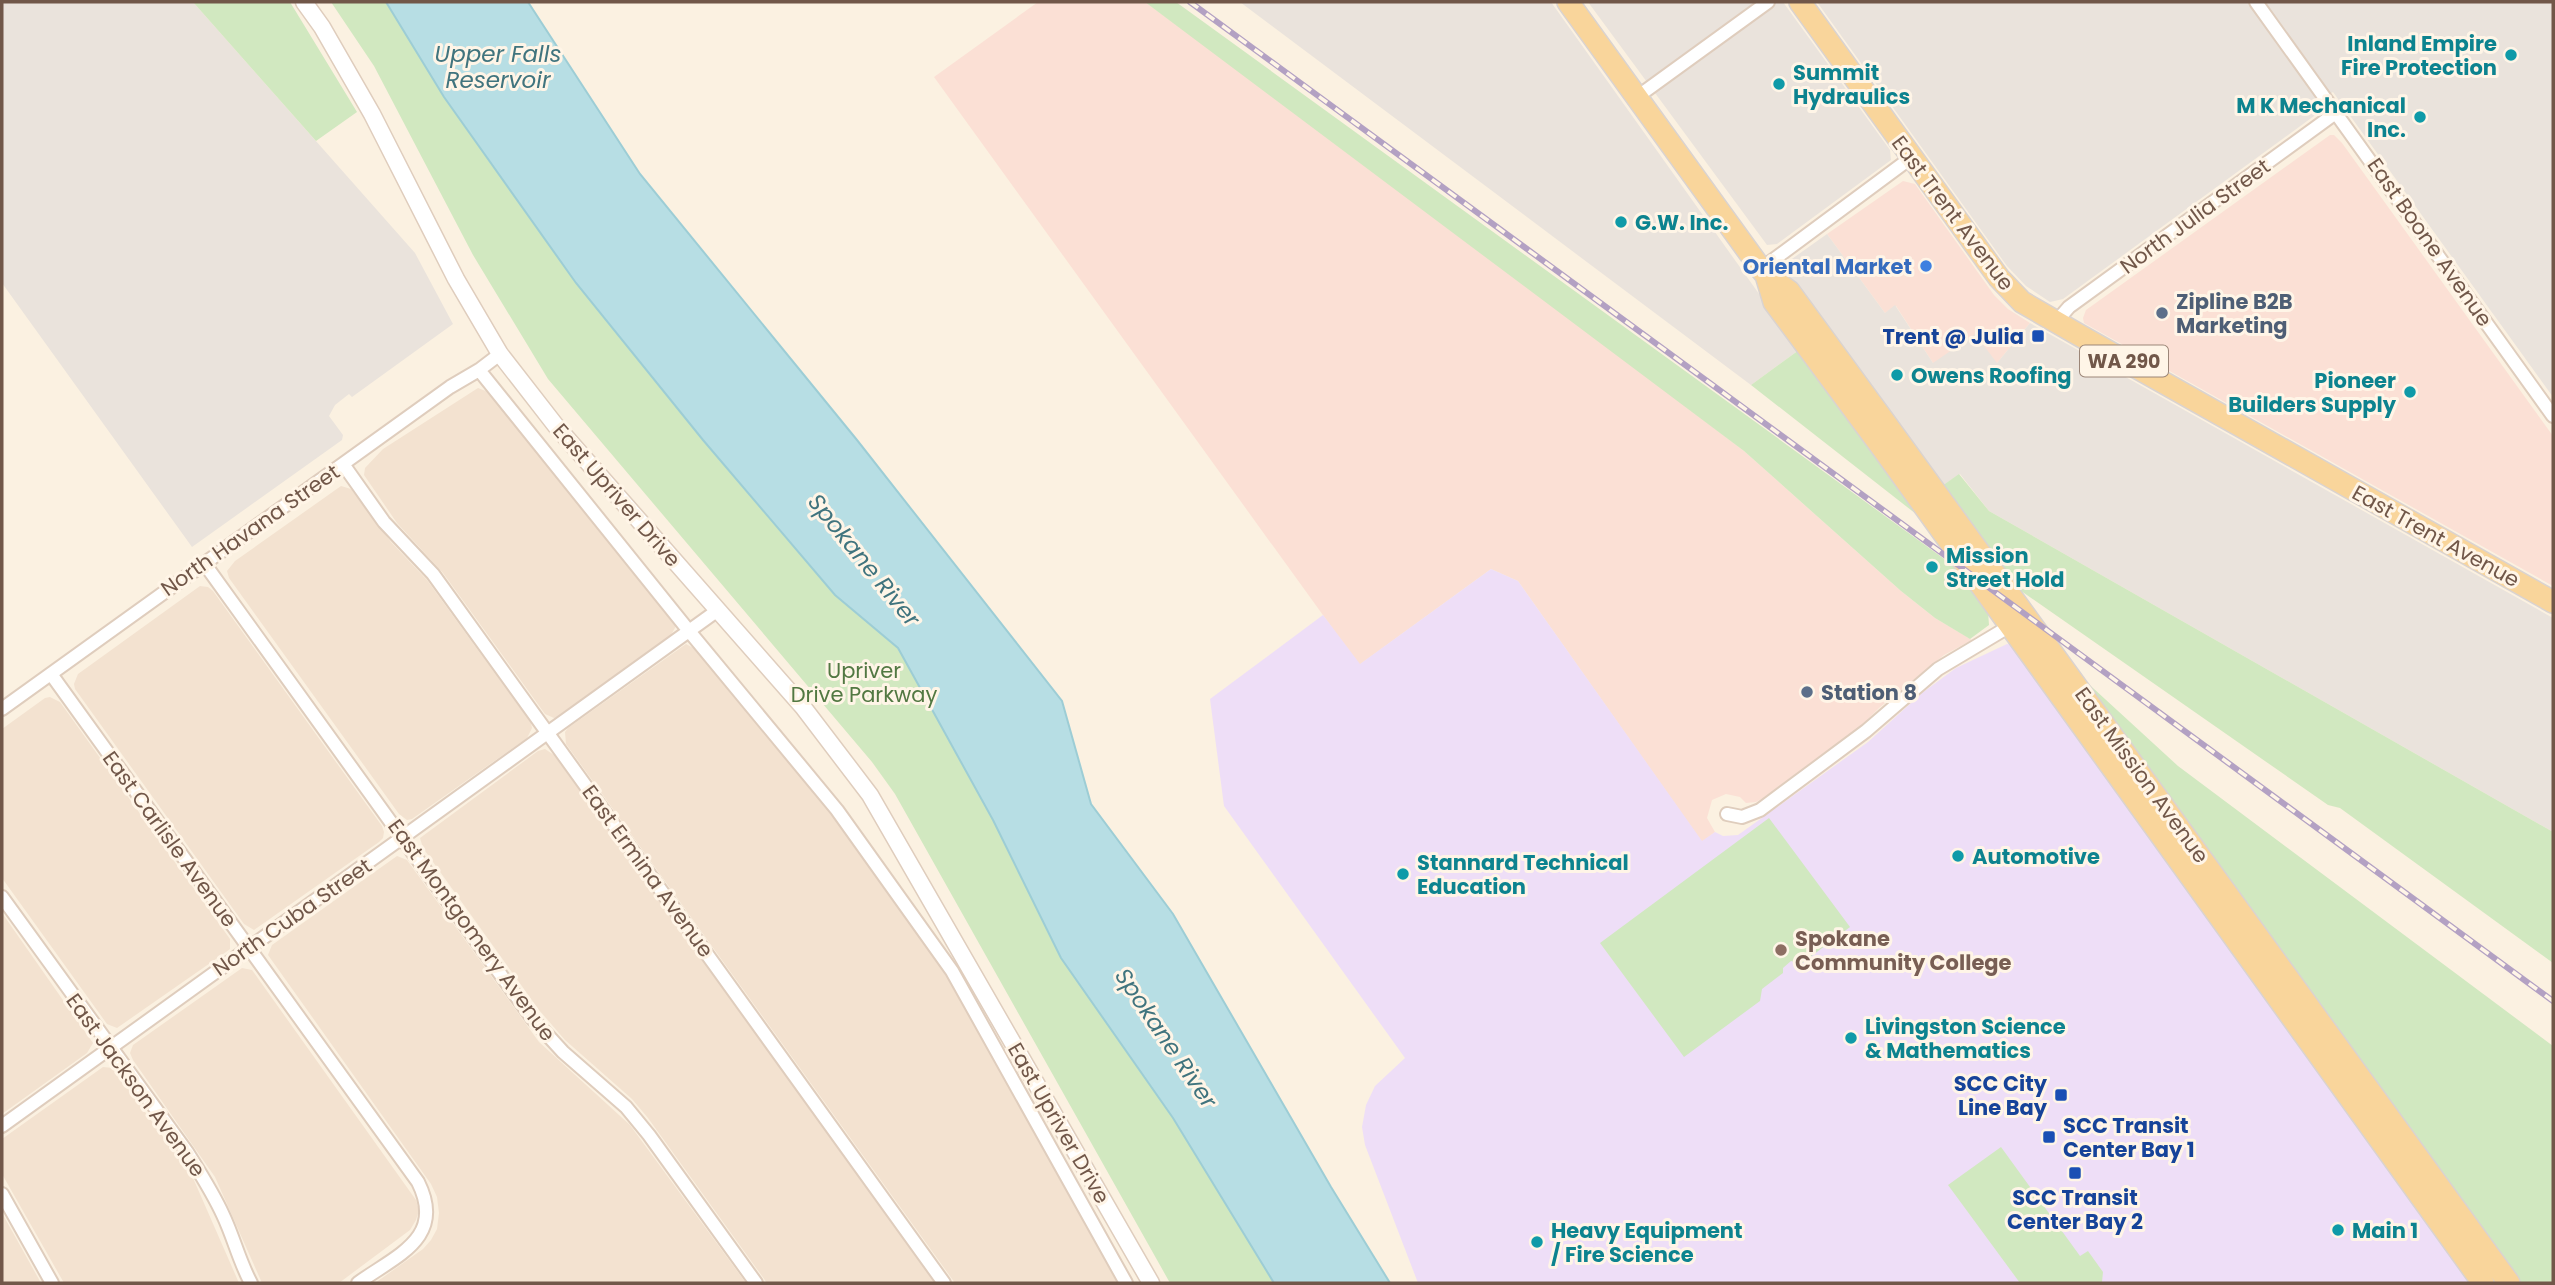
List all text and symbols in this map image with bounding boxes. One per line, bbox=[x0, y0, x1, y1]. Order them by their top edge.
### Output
place label: Inland Empire Fire Protection bbox=[2341, 29, 2497, 82]
water label: Upper Falls Reservoir bbox=[435, 38, 561, 96]
marker: Inland Empire Fire Protection bbox=[2503, 47, 2519, 63]
place label: Summit Hydraulics bbox=[1793, 58, 1910, 111]
marker: Summit Hydraulics bbox=[1771, 76, 1787, 92]
place label: M K Mechanical Inc. bbox=[2236, 91, 2406, 144]
marker: M K Mechanical Inc. bbox=[2412, 109, 2428, 125]
street label: East Trent Avenue bbox=[1885, 130, 2021, 296]
street label: North Julia Street bbox=[2114, 152, 2276, 280]
street label: East Boone Avenue bbox=[2361, 152, 2499, 332]
place label: G.W. Inc. bbox=[1635, 208, 1728, 237]
marker: G.W. Inc. bbox=[1613, 214, 1629, 230]
place label: Oriental Market bbox=[1743, 252, 1912, 281]
marker: Oriental Market bbox=[1918, 258, 1934, 274]
place label: Zipline B2B Marketing bbox=[2176, 287, 2293, 340]
marker: Zipline B2B Marketing bbox=[2154, 305, 2170, 321]
place label: Trent @ Julia bbox=[1882, 322, 2024, 351]
marker: Trent @ Julia bbox=[2030, 328, 2046, 344]
road number: WA 290 bbox=[2080, 346, 2168, 376]
place label: Owens Roofing bbox=[1911, 361, 2072, 390]
place label: Pioneer Builders Supply bbox=[2228, 366, 2397, 419]
marker: Owens Roofing bbox=[1889, 367, 1905, 383]
marker: Pioneer Builders Supply bbox=[2402, 384, 2418, 400]
street label: East Upriver Drive bbox=[547, 417, 687, 573]
street label: North Havana Street bbox=[155, 457, 345, 603]
street label: East Trent Avenue bbox=[2347, 478, 2525, 594]
water label: Spokane River bbox=[801, 487, 928, 634]
place label: Mission Street Hold bbox=[1946, 541, 2064, 594]
marker: Mission Street Hold bbox=[1924, 559, 1940, 575]
park label: Upriver Drive Parkway bbox=[791, 656, 937, 709]
place label: Station 8 bbox=[1821, 678, 1917, 707]
street label: East Mission Avenue bbox=[2068, 681, 2216, 869]
marker: Station 8 bbox=[1799, 684, 1815, 700]
street label: East Carlisle Avenue bbox=[96, 745, 244, 933]
street label: East Ermina Avenue bbox=[576, 779, 720, 963]
street label: East Montgomery Avenue bbox=[381, 813, 563, 1047]
place label: Automotive bbox=[1972, 842, 2100, 871]
place label: Stannard Technical Education bbox=[1417, 848, 1629, 901]
marker: Automotive bbox=[1950, 848, 1966, 864]
street label: North Cuba Street bbox=[207, 851, 377, 983]
marker: Stannard Technical Education bbox=[1395, 866, 1411, 882]
place label: Spokane Community College bbox=[1795, 924, 2012, 977]
marker: Spokane Community College bbox=[1773, 942, 1789, 958]
water label: Spokane River bbox=[1107, 962, 1225, 1115]
street label: East Jackson Avenue bbox=[60, 987, 212, 1183]
place label: Livingston Science & Mathematics bbox=[1865, 1012, 2066, 1065]
marker: Livingston Science & Mathematics bbox=[1843, 1030, 1859, 1046]
street label: East Upriver Drive bbox=[1001, 1037, 1117, 1209]
place label: SCC City Line Bay bbox=[1954, 1069, 2048, 1122]
marker: SCC City Line Bay bbox=[2053, 1087, 2069, 1103]
place label: SCC Transit Center Bay 1 bbox=[2063, 1111, 2195, 1164]
marker: SCC Transit Center Bay 1 bbox=[2041, 1129, 2057, 1145]
marker: SCC Transit Center Bay 2 bbox=[2067, 1165, 2083, 1181]
place label: SCC Transit Center Bay 2 bbox=[2007, 1183, 2143, 1236]
place label: Heavy Equipment / Fire Science bbox=[1551, 1216, 1743, 1269]
place label: Main 1 bbox=[2352, 1216, 2418, 1245]
marker: Main 1 bbox=[2330, 1222, 2346, 1238]
marker: Heavy Equipment / Fire Science bbox=[1529, 1234, 1545, 1250]

